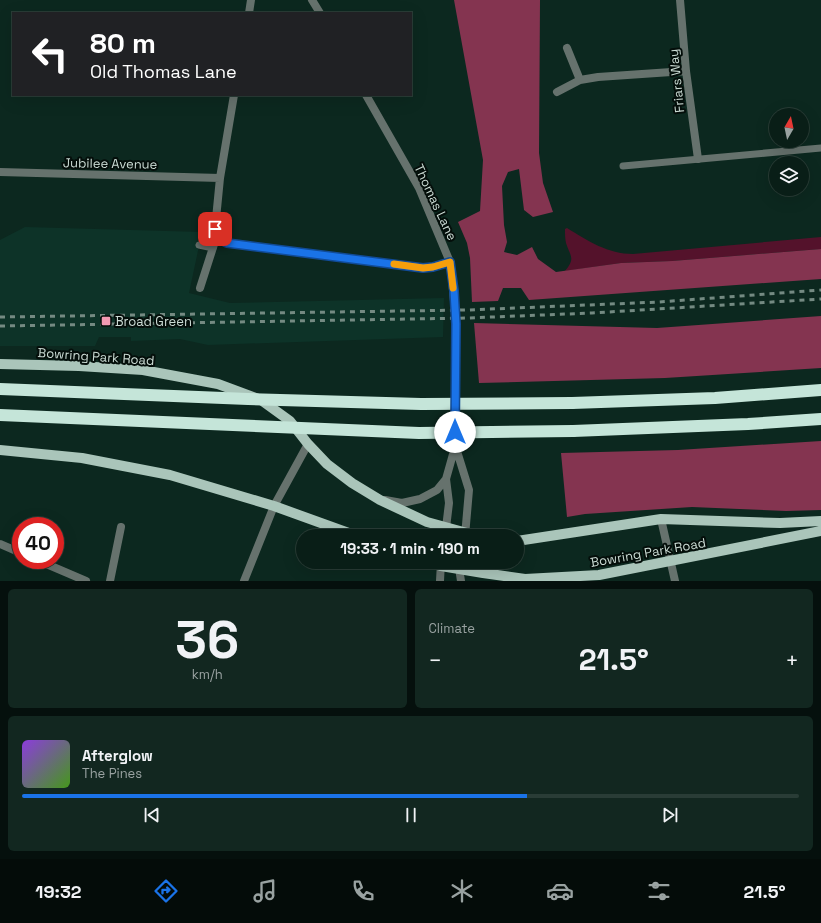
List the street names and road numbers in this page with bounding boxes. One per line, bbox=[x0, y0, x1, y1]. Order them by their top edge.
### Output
street label: Friars Way bbox=[665, 48, 688, 114]
street label: Jubilee Avenue bbox=[63, 154, 157, 173]
street label: Thomas Lane bbox=[410, 161, 461, 243]
street label: Bowring Park Road bbox=[37, 344, 155, 369]
street label: Bowring Park Road bbox=[589, 534, 707, 571]

